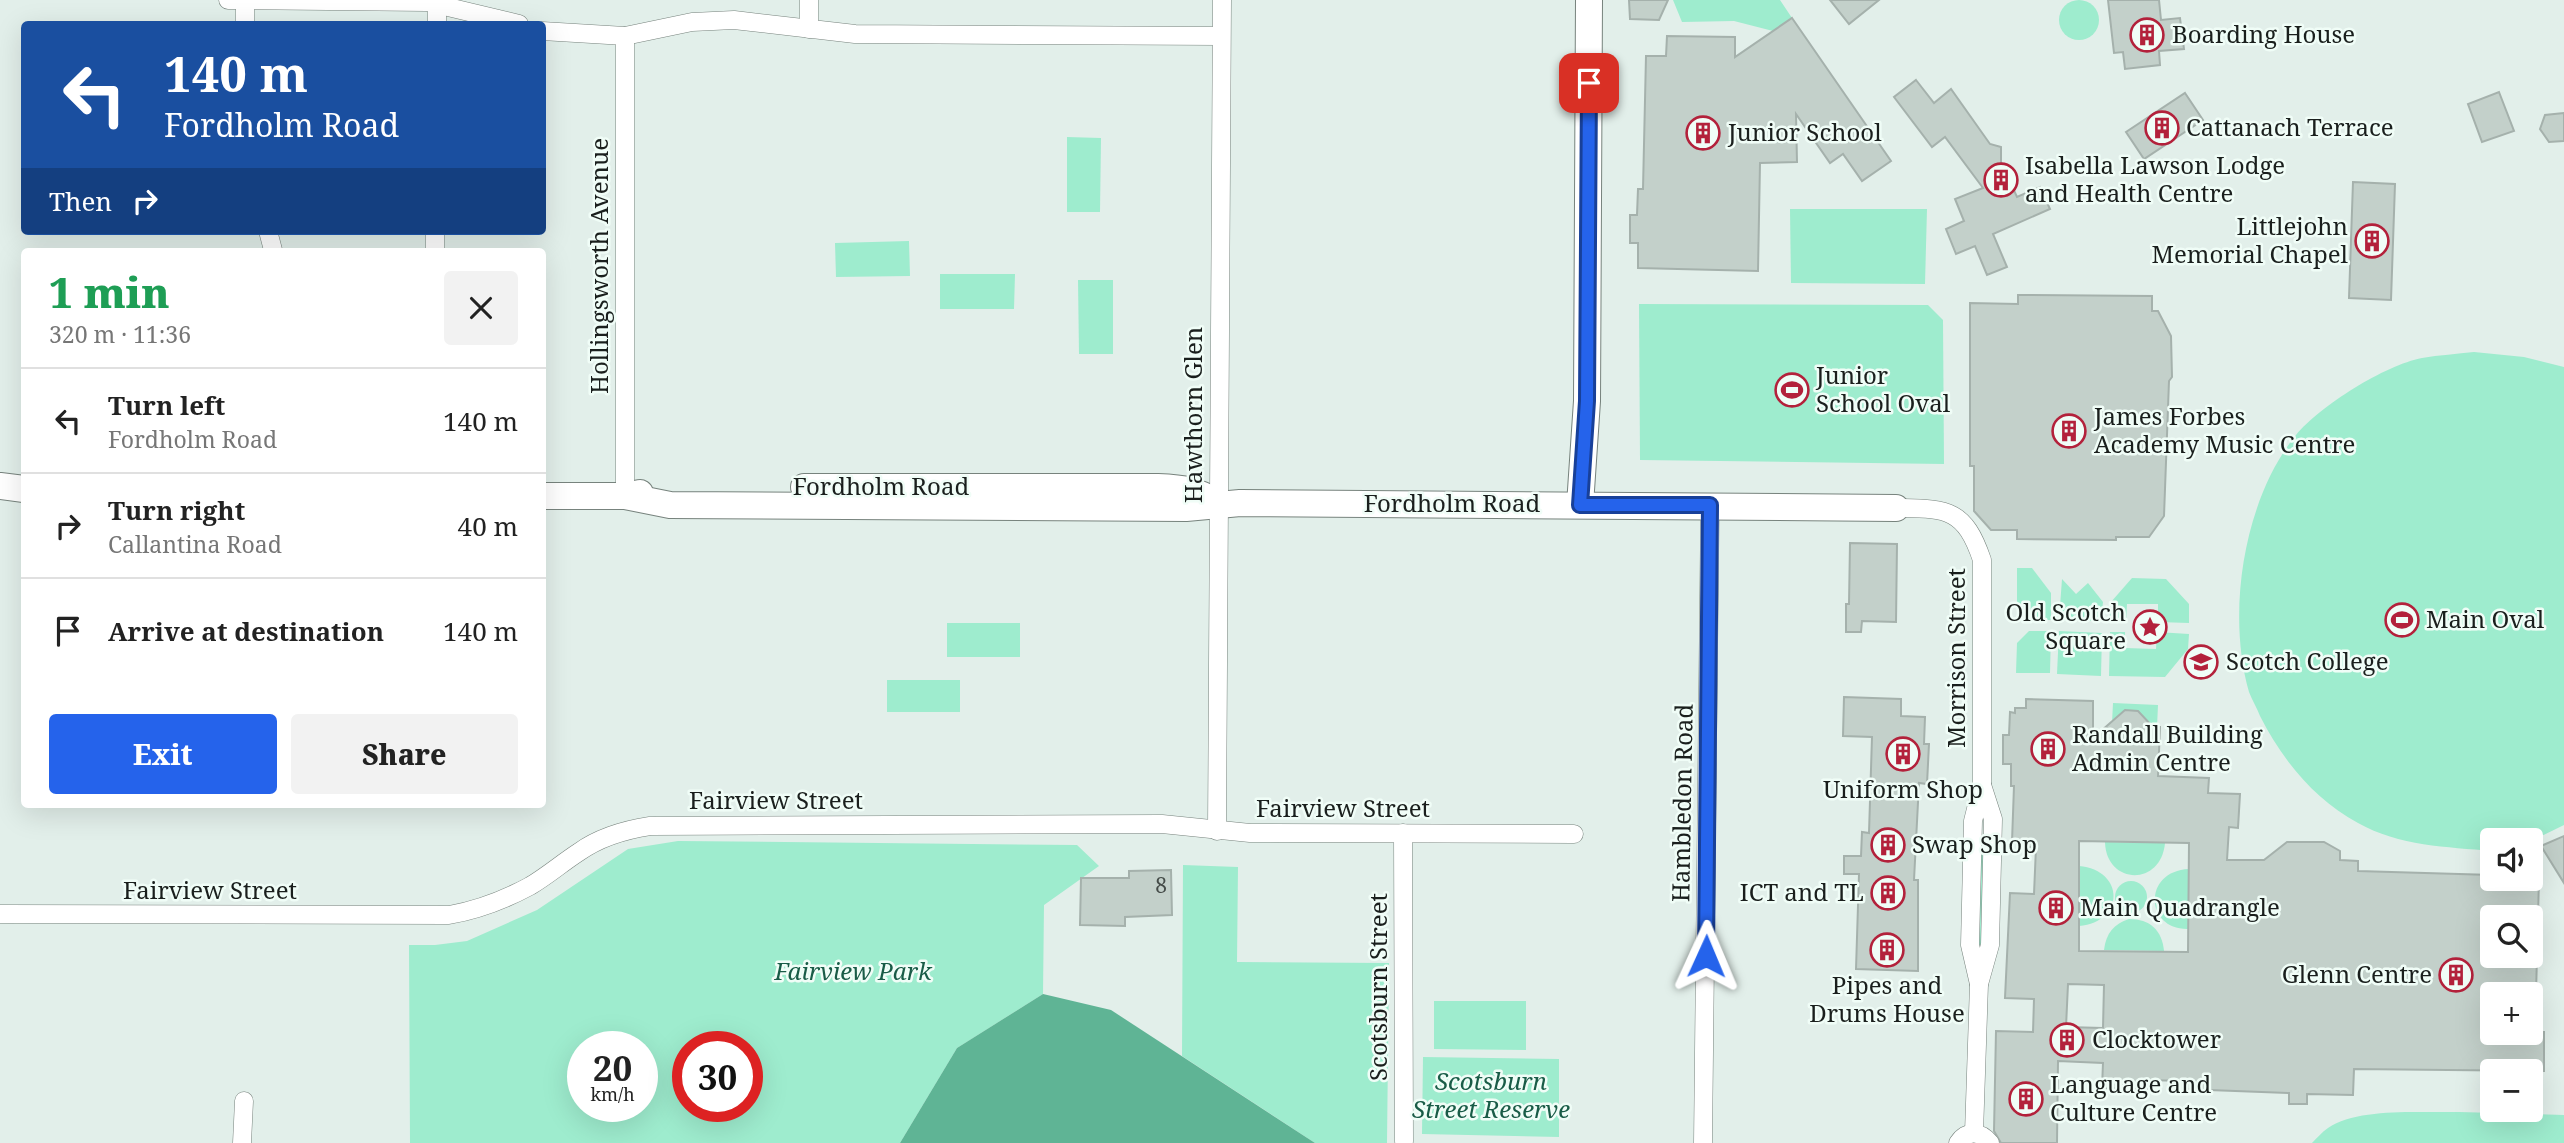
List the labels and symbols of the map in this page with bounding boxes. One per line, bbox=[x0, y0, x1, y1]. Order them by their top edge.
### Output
building icon: Boarding House bbox=[2128, 16, 2166, 54]
place label: Boarding House bbox=[2172, 17, 2355, 50]
pin bbox=[1559, 53, 1619, 113]
building icon: Cattanach Terrace bbox=[2143, 109, 2181, 147]
place label: Cattanach Terrace bbox=[2186, 110, 2394, 143]
building icon: Junior School bbox=[1684, 114, 1722, 152]
place label: Junior School bbox=[1727, 115, 1882, 148]
street label: Hollingsworth Avenue bbox=[582, 138, 615, 394]
place label: Isabella Lawson Lodge and Health Centre bbox=[2025, 148, 2285, 209]
building icon: Isabella Lawson Lodge and Health Centre bbox=[1982, 161, 2020, 199]
place label: Littlejohn Memorial Chapel bbox=[2151, 209, 2349, 270]
building icon: Littlejohn Memorial Chapel bbox=[2353, 222, 2391, 260]
street label: Hawthorn Glen bbox=[1176, 327, 1209, 503]
place label: Junior School Oval bbox=[1815, 358, 1951, 419]
sports icon: Junior School Oval bbox=[1773, 371, 1811, 409]
place label: James Forbes Academy Music Centre bbox=[2093, 399, 2355, 460]
building icon: James Forbes Academy Music Centre bbox=[2050, 412, 2088, 450]
street label: Fordholm Road bbox=[793, 469, 969, 502]
street label: Fordholm Road bbox=[1364, 486, 1540, 519]
street label: Morrison Street bbox=[1939, 568, 1972, 748]
place label: Old Scotch Square bbox=[2006, 595, 2126, 656]
sports icon: Main Oval bbox=[2383, 601, 2421, 639]
place label: Main Oval bbox=[2426, 602, 2545, 635]
place icon: Old Scotch Square bbox=[2131, 608, 2169, 646]
school or university icon: Scotch College bbox=[2182, 643, 2220, 681]
place label: Scotch College bbox=[2226, 644, 2389, 677]
street label: Hambledon Road bbox=[1663, 703, 1700, 902]
place label: Randall Building Admin Centre bbox=[2072, 717, 2263, 778]
building icon: Randall Building Admin Centre bbox=[2029, 730, 2067, 768]
building icon: Uniform Shop bbox=[1884, 735, 1922, 773]
place label: Uniform Shop bbox=[1823, 772, 1983, 805]
street label: Fairview Street bbox=[689, 783, 863, 816]
street label: Fairview Street bbox=[1256, 791, 1430, 824]
building icon: Swap Shop bbox=[1869, 826, 1907, 864]
place label: Swap Shop bbox=[1912, 827, 2037, 860]
house number: 8 bbox=[1155, 871, 1167, 899]
street label: Fairview Street bbox=[123, 873, 297, 906]
building icon: ICT and TL bbox=[1869, 874, 1907, 912]
place label: ICT and TL bbox=[1740, 875, 1864, 908]
building icon: Main Quadrangle bbox=[2037, 889, 2075, 927]
place label: Main Quadrangle bbox=[2080, 890, 2280, 923]
street label: Scotsburn Street bbox=[1361, 893, 1394, 1081]
position arrow bbox=[1669, 919, 1743, 993]
building icon: Pipes and Drums House bbox=[1868, 931, 1906, 969]
park label: Fairview Park bbox=[773, 954, 933, 987]
building icon: Glenn Centre bbox=[2437, 956, 2475, 994]
place label: Glenn Centre bbox=[2282, 957, 2432, 990]
place label: Pipes and Drums House bbox=[1809, 968, 1965, 1029]
building icon: Clocktower bbox=[2048, 1021, 2086, 1059]
place label: Clocktower bbox=[2092, 1022, 2221, 1055]
speed limit sign: 30 bbox=[672, 1031, 763, 1122]
park label: Scotsburn Street Reserve bbox=[1412, 1064, 1570, 1125]
place label: Language and Culture Centre bbox=[2050, 1067, 2217, 1128]
building icon: Language and Culture Centre bbox=[2007, 1080, 2045, 1118]

